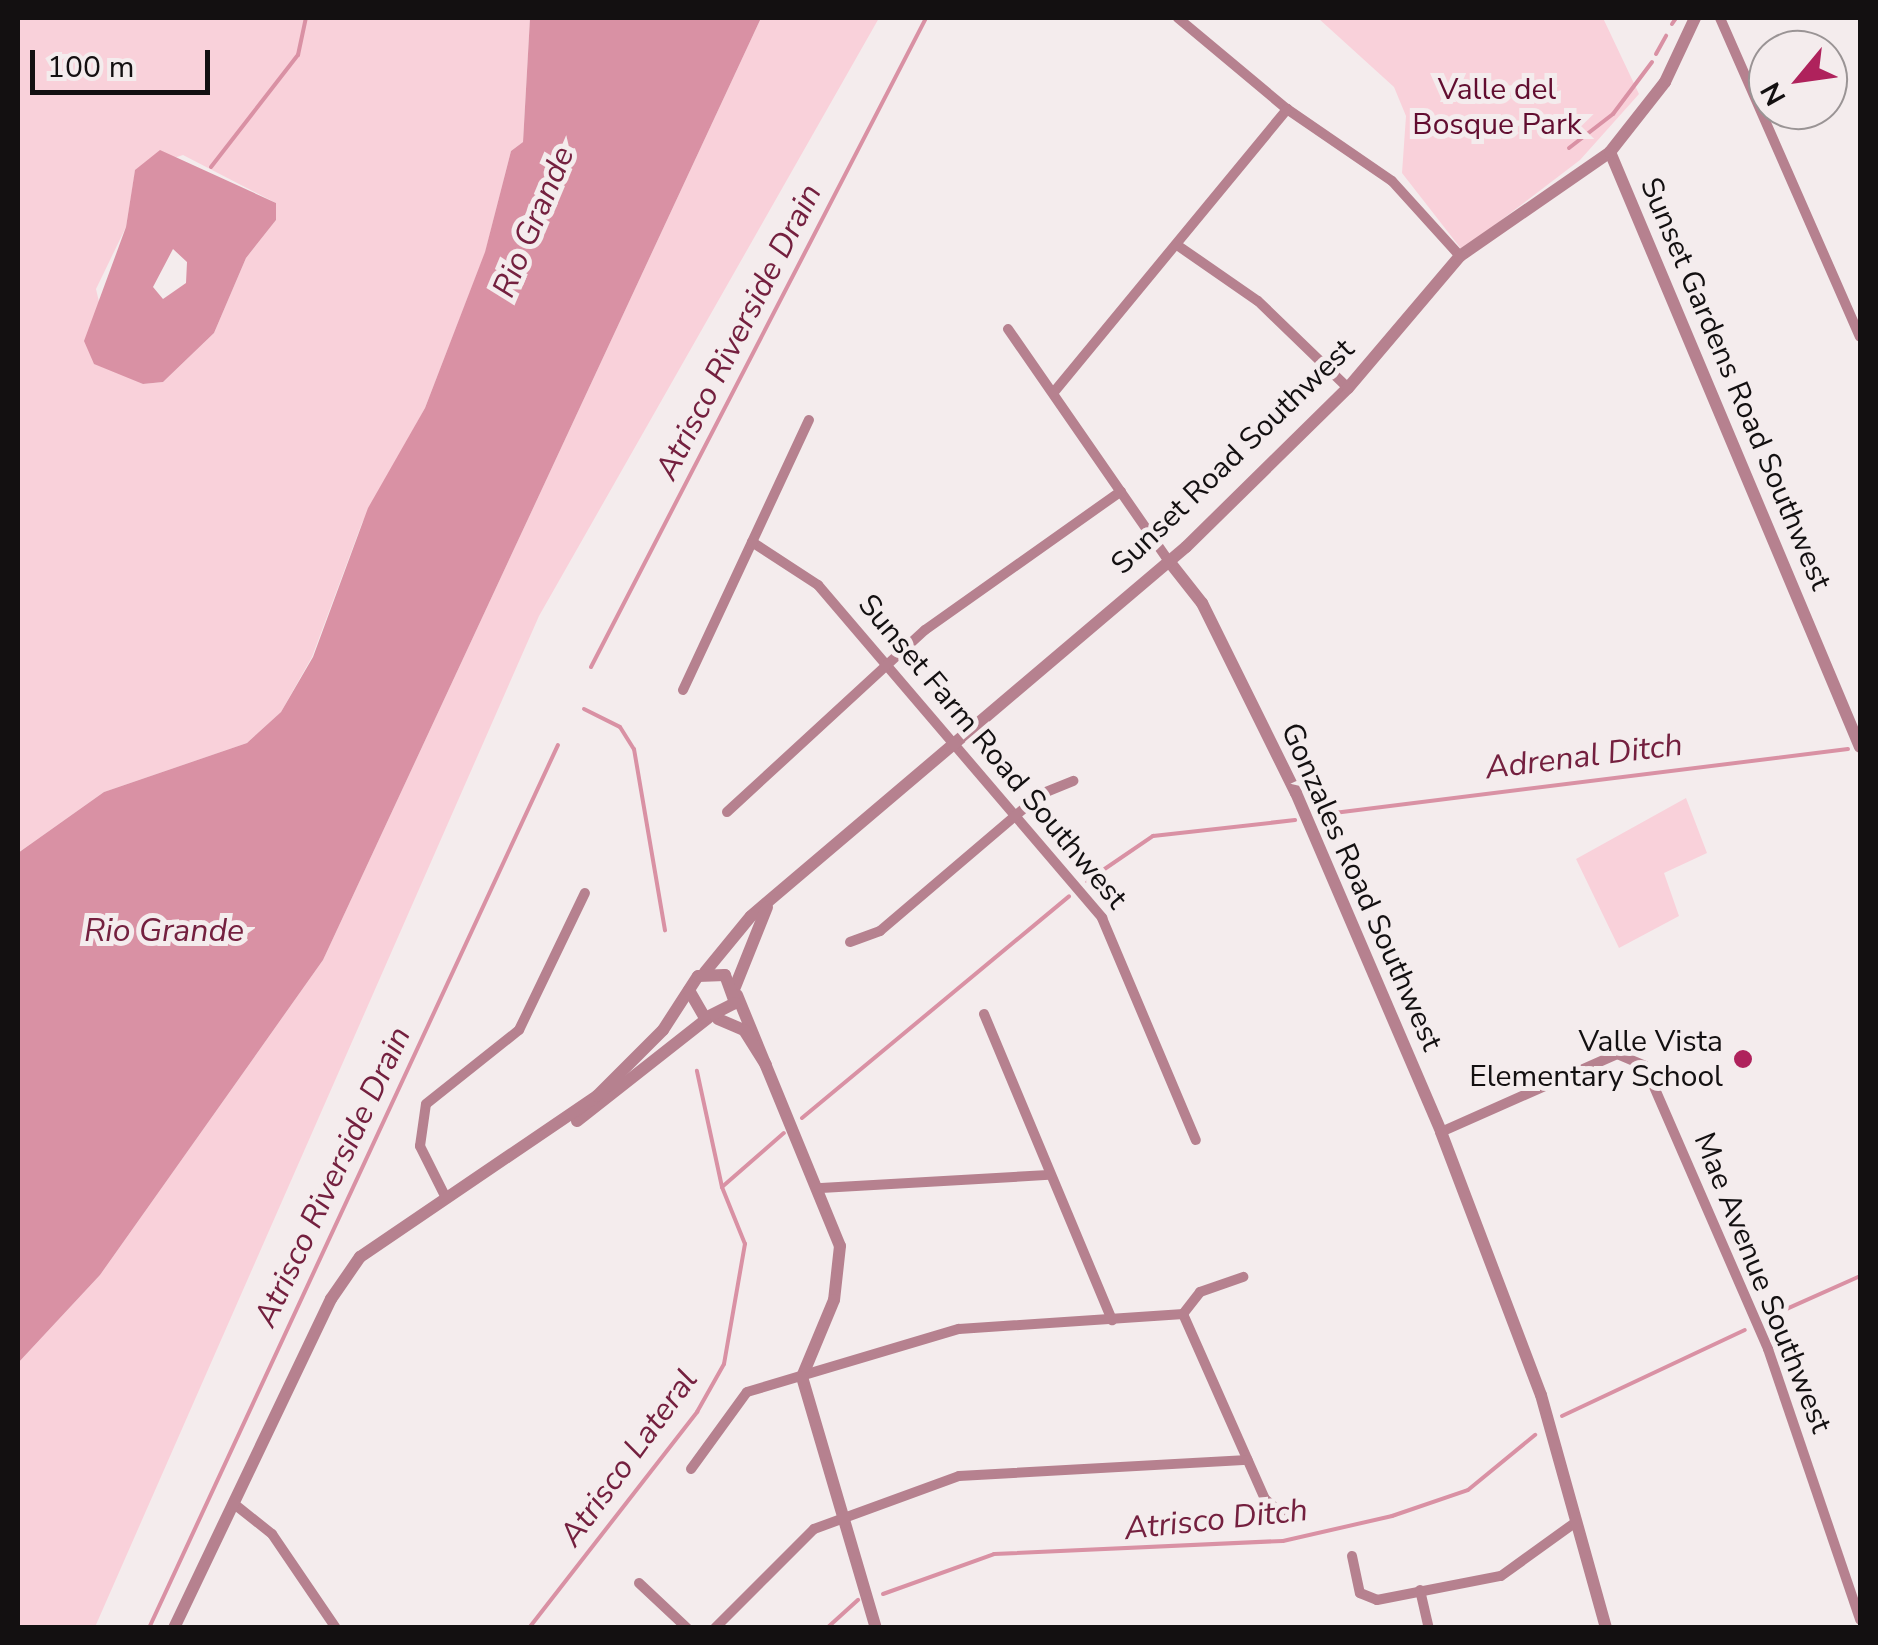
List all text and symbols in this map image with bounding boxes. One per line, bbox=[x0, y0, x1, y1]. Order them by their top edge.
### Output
scale bar bbox=[35, 30, 215, 92]
north arrow bbox=[1748, 30, 1848, 130]
text: 100 m bbox=[47, 47, 134, 88]
park label: Valle del Bosque Park bbox=[1412, 72, 1582, 142]
text: N bbox=[1752, 75, 1795, 112]
water label: Rio Grande bbox=[485, 141, 583, 303]
street label: Sunset Gardens Road Southwest bbox=[1632, 172, 1838, 596]
water label: Atrisco Riverside Drain bbox=[648, 178, 830, 486]
street label: Sunset Road Southwest bbox=[1104, 332, 1362, 582]
street label: Sunset Farm Road Southwest bbox=[850, 587, 1134, 917]
street label: Gonzales Road Southwest bbox=[1272, 718, 1450, 1056]
water label: Adrenal Ditch bbox=[1483, 726, 1685, 788]
water label: Rio Grande bbox=[84, 912, 244, 950]
water label: Atrisco Riverside Drain bbox=[247, 1021, 419, 1333]
place label: Valle Vista Elementary School bbox=[1469, 1024, 1723, 1094]
marker: Valle Vista Elementary School bbox=[1732, 1048, 1754, 1070]
street label: Mae Avenue Southwest bbox=[1685, 1128, 1839, 1438]
water label: Atrisco Lateral bbox=[552, 1362, 706, 1554]
water label: Atrisco Ditch bbox=[1122, 1491, 1310, 1549]

